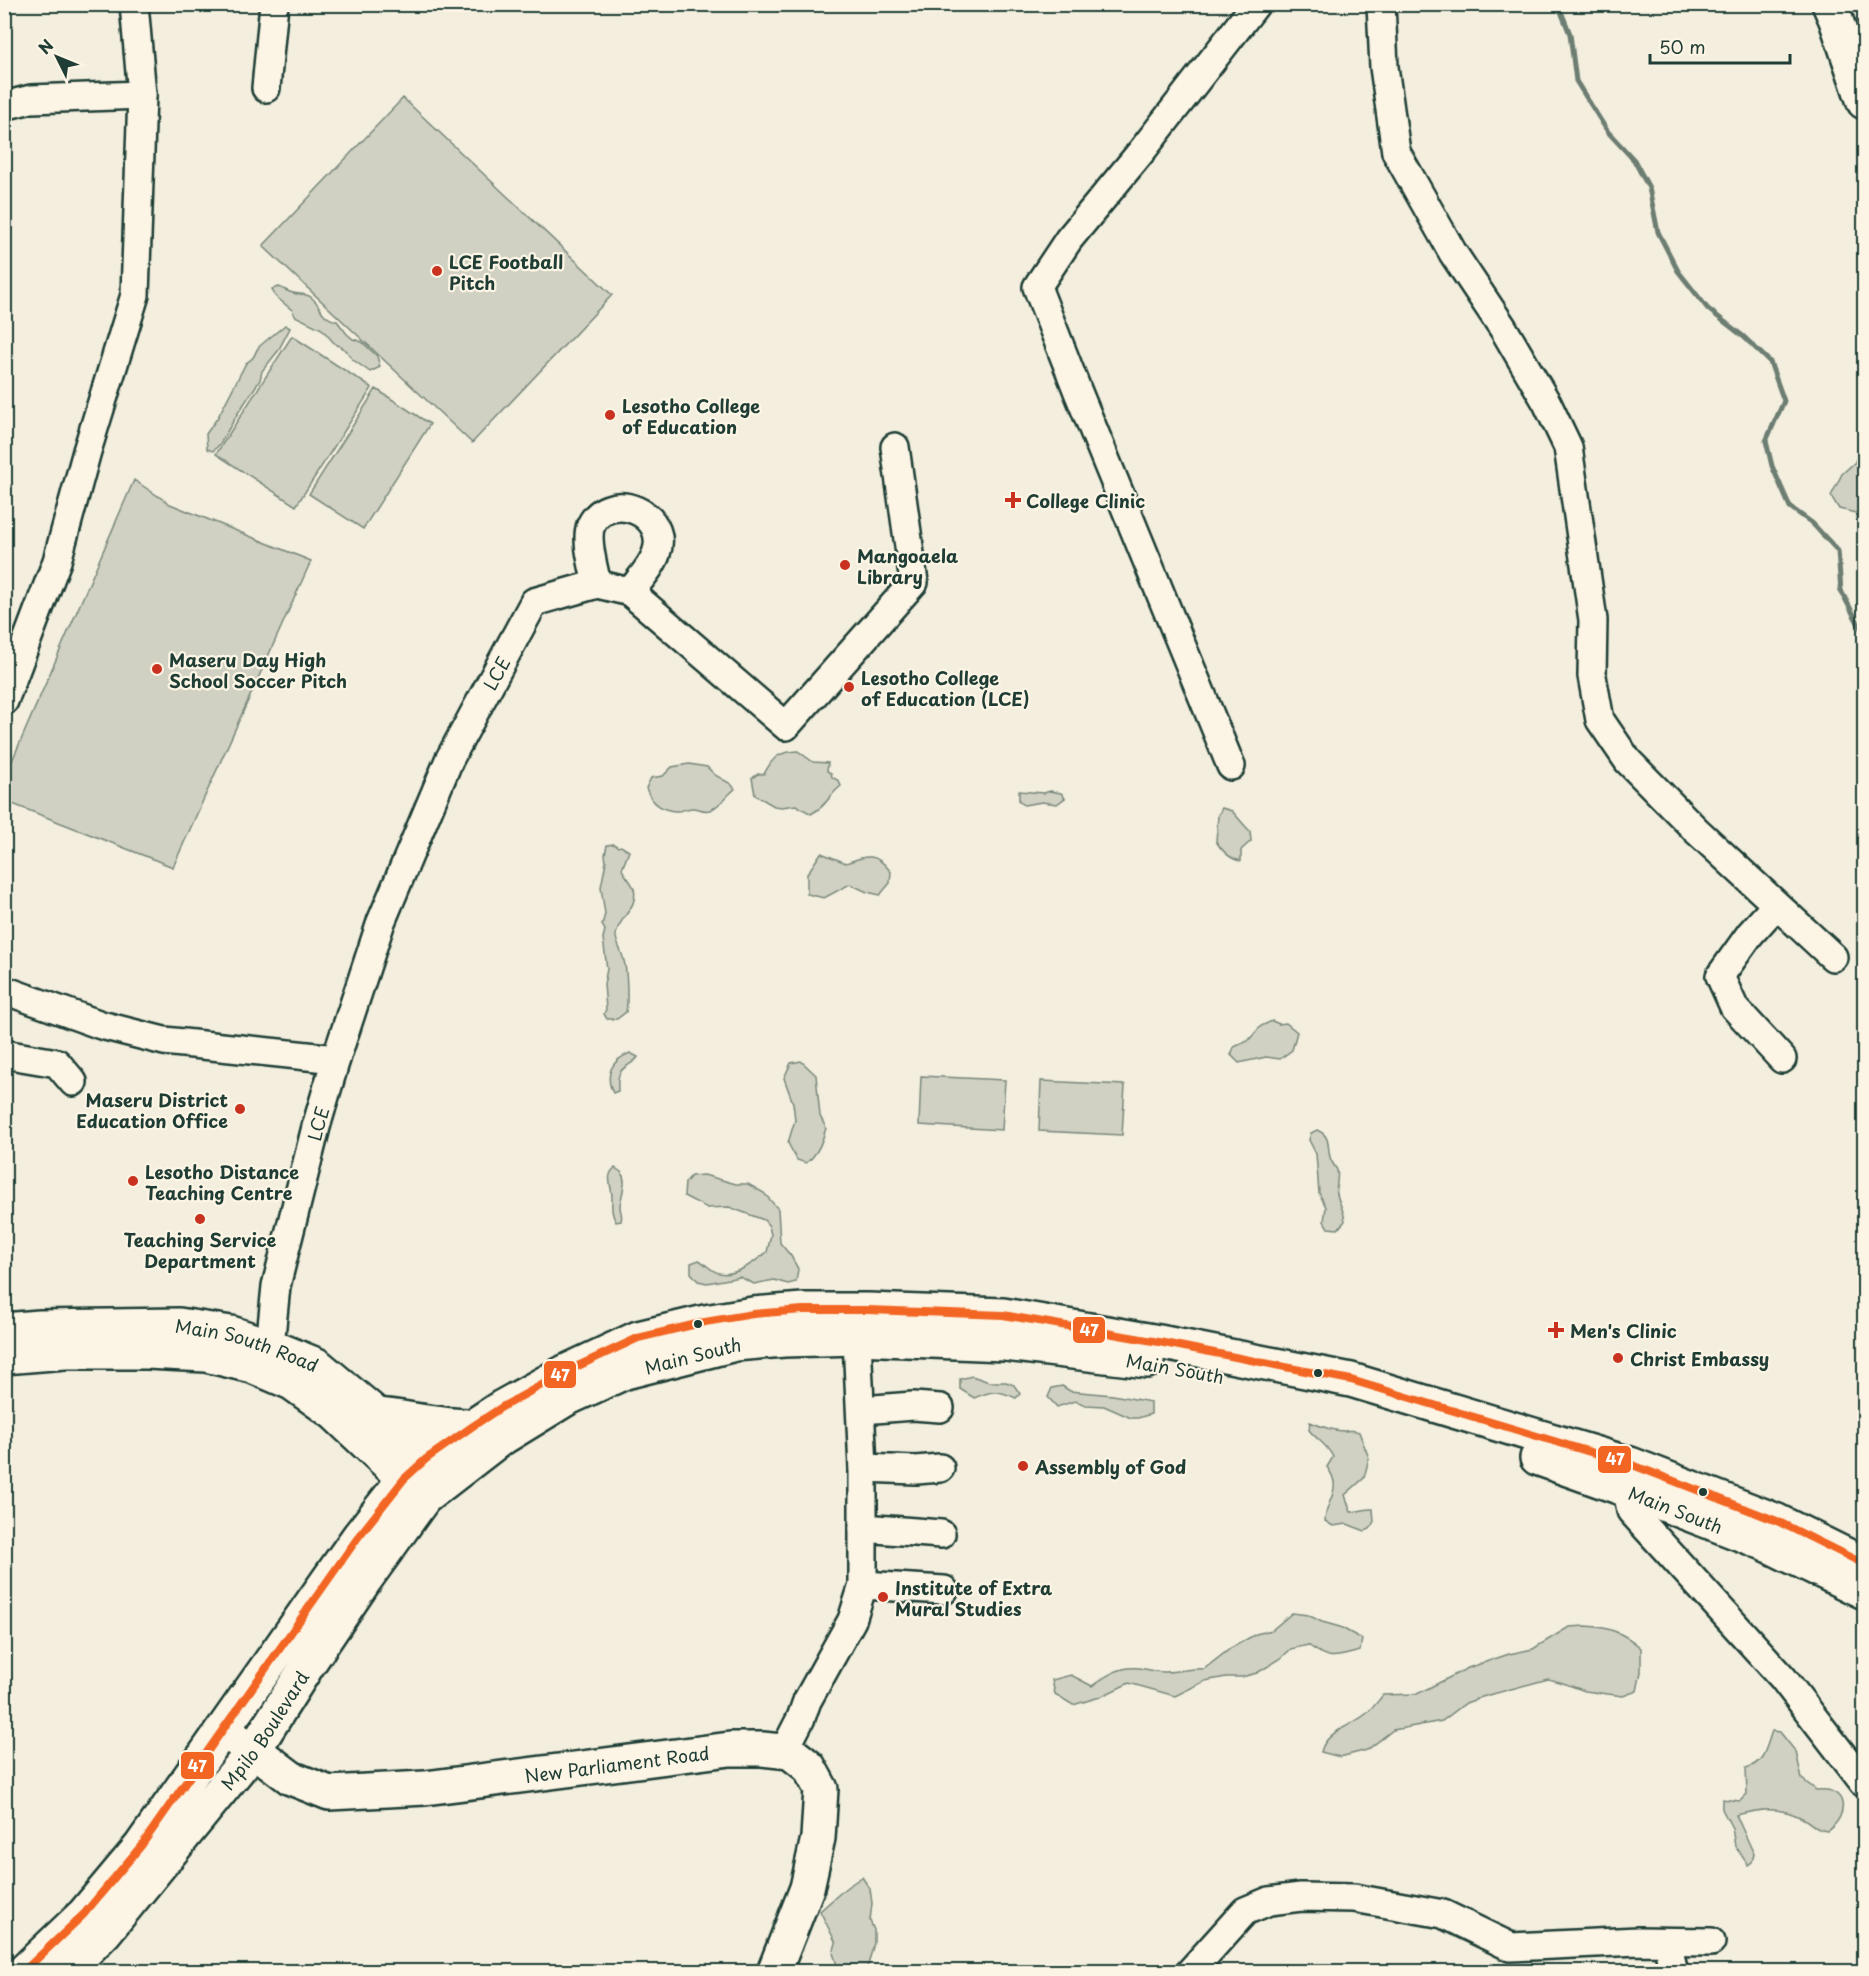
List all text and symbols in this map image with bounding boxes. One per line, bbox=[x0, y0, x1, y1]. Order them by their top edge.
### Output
north arrow bbox=[27, 27, 87, 87]
scale bar bbox=[1650, 27, 1790, 65]
text: N bbox=[32, 33, 58, 59]
text: 50 m bbox=[1659, 33, 1706, 60]
place label: LCE Football Pitch bbox=[449, 248, 563, 296]
marker: LCE Football Pitch bbox=[430, 264, 444, 278]
place label: Lesotho College of Education bbox=[622, 392, 760, 440]
marker: Lesotho College of Education bbox=[603, 408, 617, 422]
place label: College Clinic bbox=[1026, 487, 1145, 514]
marker: College Clinic bbox=[1004, 491, 1022, 509]
place label: Mangoaela Library bbox=[857, 542, 958, 590]
marker: Mangoaela Library bbox=[838, 558, 852, 572]
place label: Maseru Day High School Soccer Pitch bbox=[169, 646, 347, 694]
street label: LCE bbox=[476, 651, 516, 695]
marker: Maseru Day High School Soccer Pitch bbox=[150, 662, 164, 676]
place label: Lesotho College of Education (LCE) bbox=[861, 664, 1030, 712]
marker: Lesotho College of Education (LCE) bbox=[842, 680, 856, 694]
place label: Maseru District Education Office bbox=[76, 1086, 228, 1134]
marker: Maseru District Education Office bbox=[233, 1102, 247, 1116]
street label: LCE bbox=[300, 1103, 335, 1144]
place label: Lesotho Distance Teaching Centre bbox=[145, 1158, 299, 1206]
marker: Lesotho Distance Teaching Centre bbox=[126, 1174, 140, 1188]
marker: Teaching Service Department bbox=[193, 1212, 207, 1226]
place label: Teaching Service Department bbox=[124, 1226, 277, 1274]
street label: Main South Road bbox=[173, 1311, 323, 1378]
line badge: 47 bbox=[1072, 1316, 1106, 1344]
text: 47 bbox=[1079, 1317, 1099, 1341]
place label: Men's Clinic bbox=[1570, 1317, 1677, 1344]
unlabelled marker bbox=[692, 1318, 704, 1330]
marker: Men's Clinic bbox=[1547, 1321, 1565, 1339]
street label: Main South bbox=[641, 1330, 742, 1380]
place label: Christ Embassy bbox=[1630, 1345, 1769, 1372]
street label: Main South bbox=[1124, 1346, 1226, 1390]
marker: Christ Embassy bbox=[1611, 1351, 1625, 1365]
line badge: 47 bbox=[543, 1360, 577, 1389]
text: 47 bbox=[550, 1362, 570, 1386]
unlabelled marker bbox=[1312, 1367, 1324, 1379]
line badge: 47 bbox=[1597, 1445, 1632, 1474]
text: 47 bbox=[1605, 1446, 1625, 1470]
place label: Assembly of God bbox=[1034, 1453, 1186, 1480]
marker: Assembly of God bbox=[1016, 1459, 1030, 1473]
street label: Main South bbox=[1625, 1478, 1727, 1539]
unlabelled marker bbox=[1697, 1486, 1709, 1498]
place label: Institute of Extra Mural Studies bbox=[895, 1574, 1053, 1622]
marker: Institute of Extra Mural Studies bbox=[876, 1590, 890, 1604]
street label: Mpilo Boulevard bbox=[214, 1665, 314, 1795]
street label: New Parliament Road bbox=[523, 1738, 711, 1789]
line badge: 47 bbox=[180, 1751, 215, 1780]
text: 47 bbox=[187, 1753, 207, 1777]

